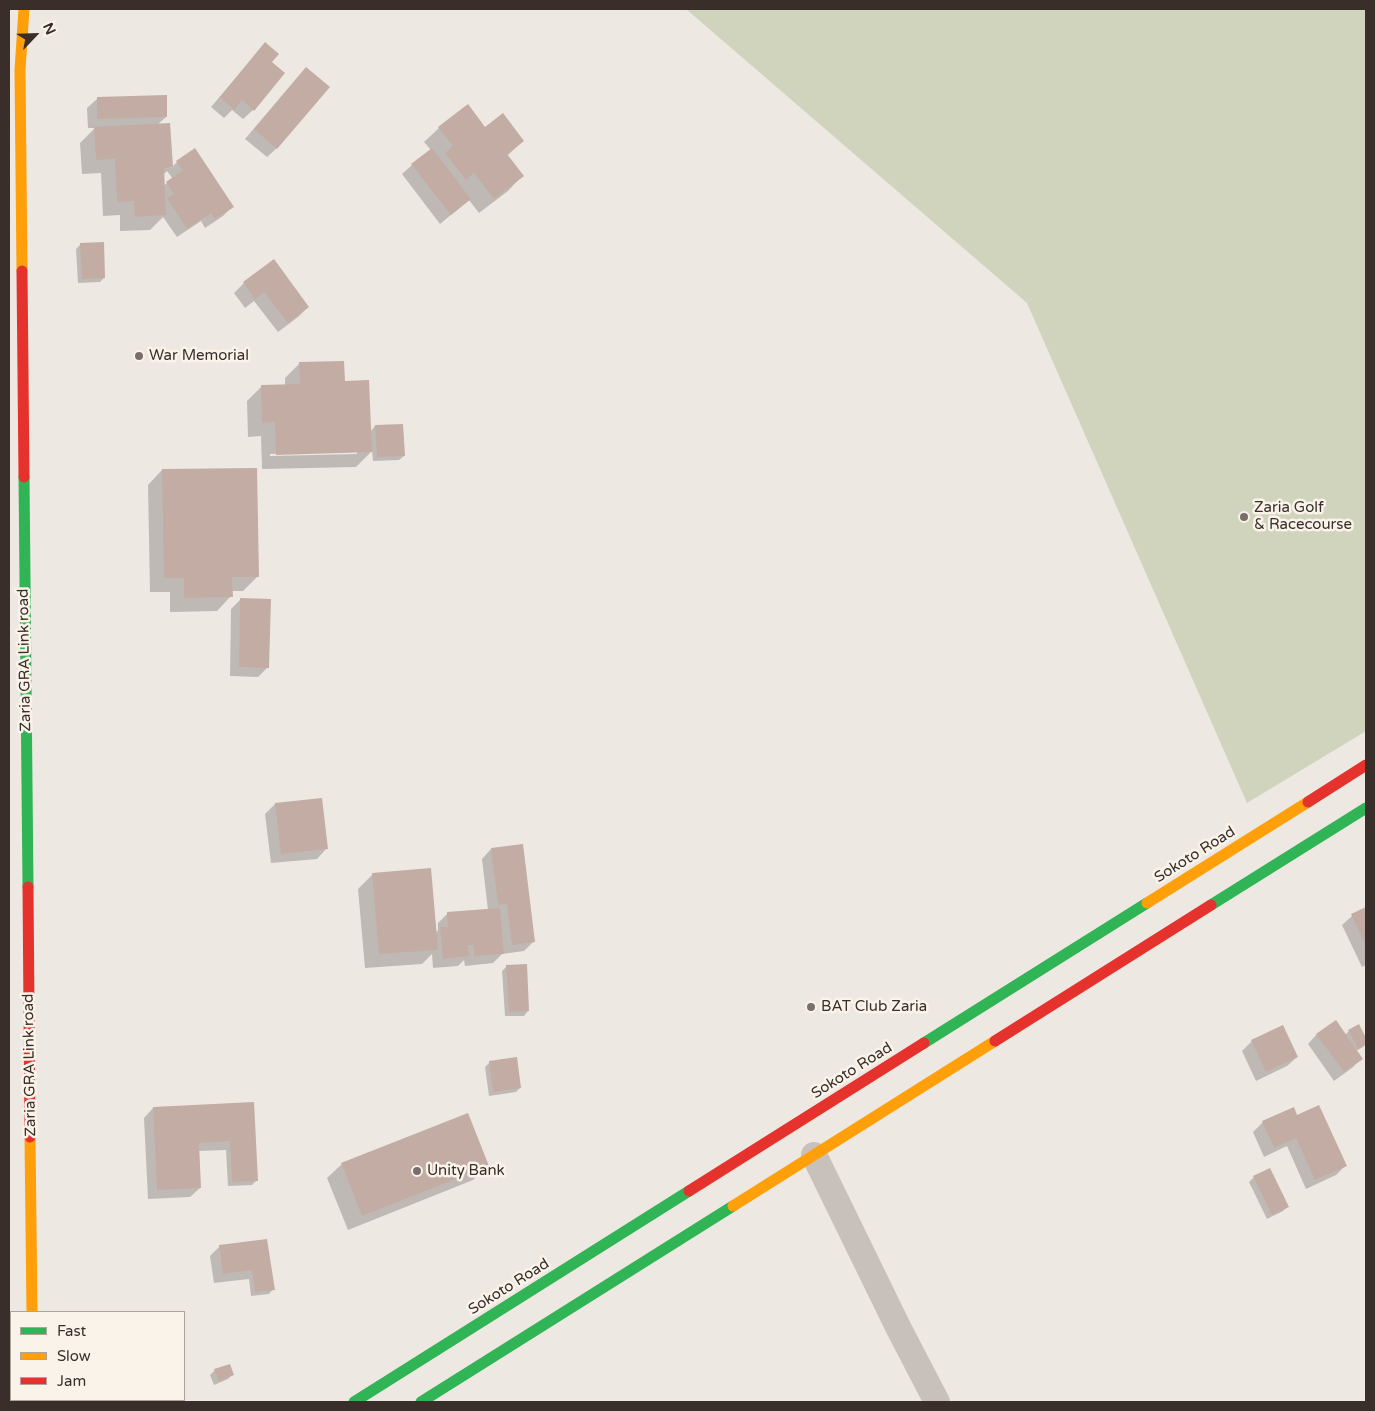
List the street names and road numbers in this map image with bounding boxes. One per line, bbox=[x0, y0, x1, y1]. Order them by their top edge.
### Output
street label: Zaria GRA Link road bbox=[15, 588, 35, 732]
street label: Sokoto Road bbox=[1151, 823, 1239, 887]
street label: Zaria GRA Link road bbox=[20, 993, 40, 1137]
street label: Sokoto Road bbox=[808, 1039, 896, 1103]
street label: Sokoto Road bbox=[465, 1255, 553, 1319]

